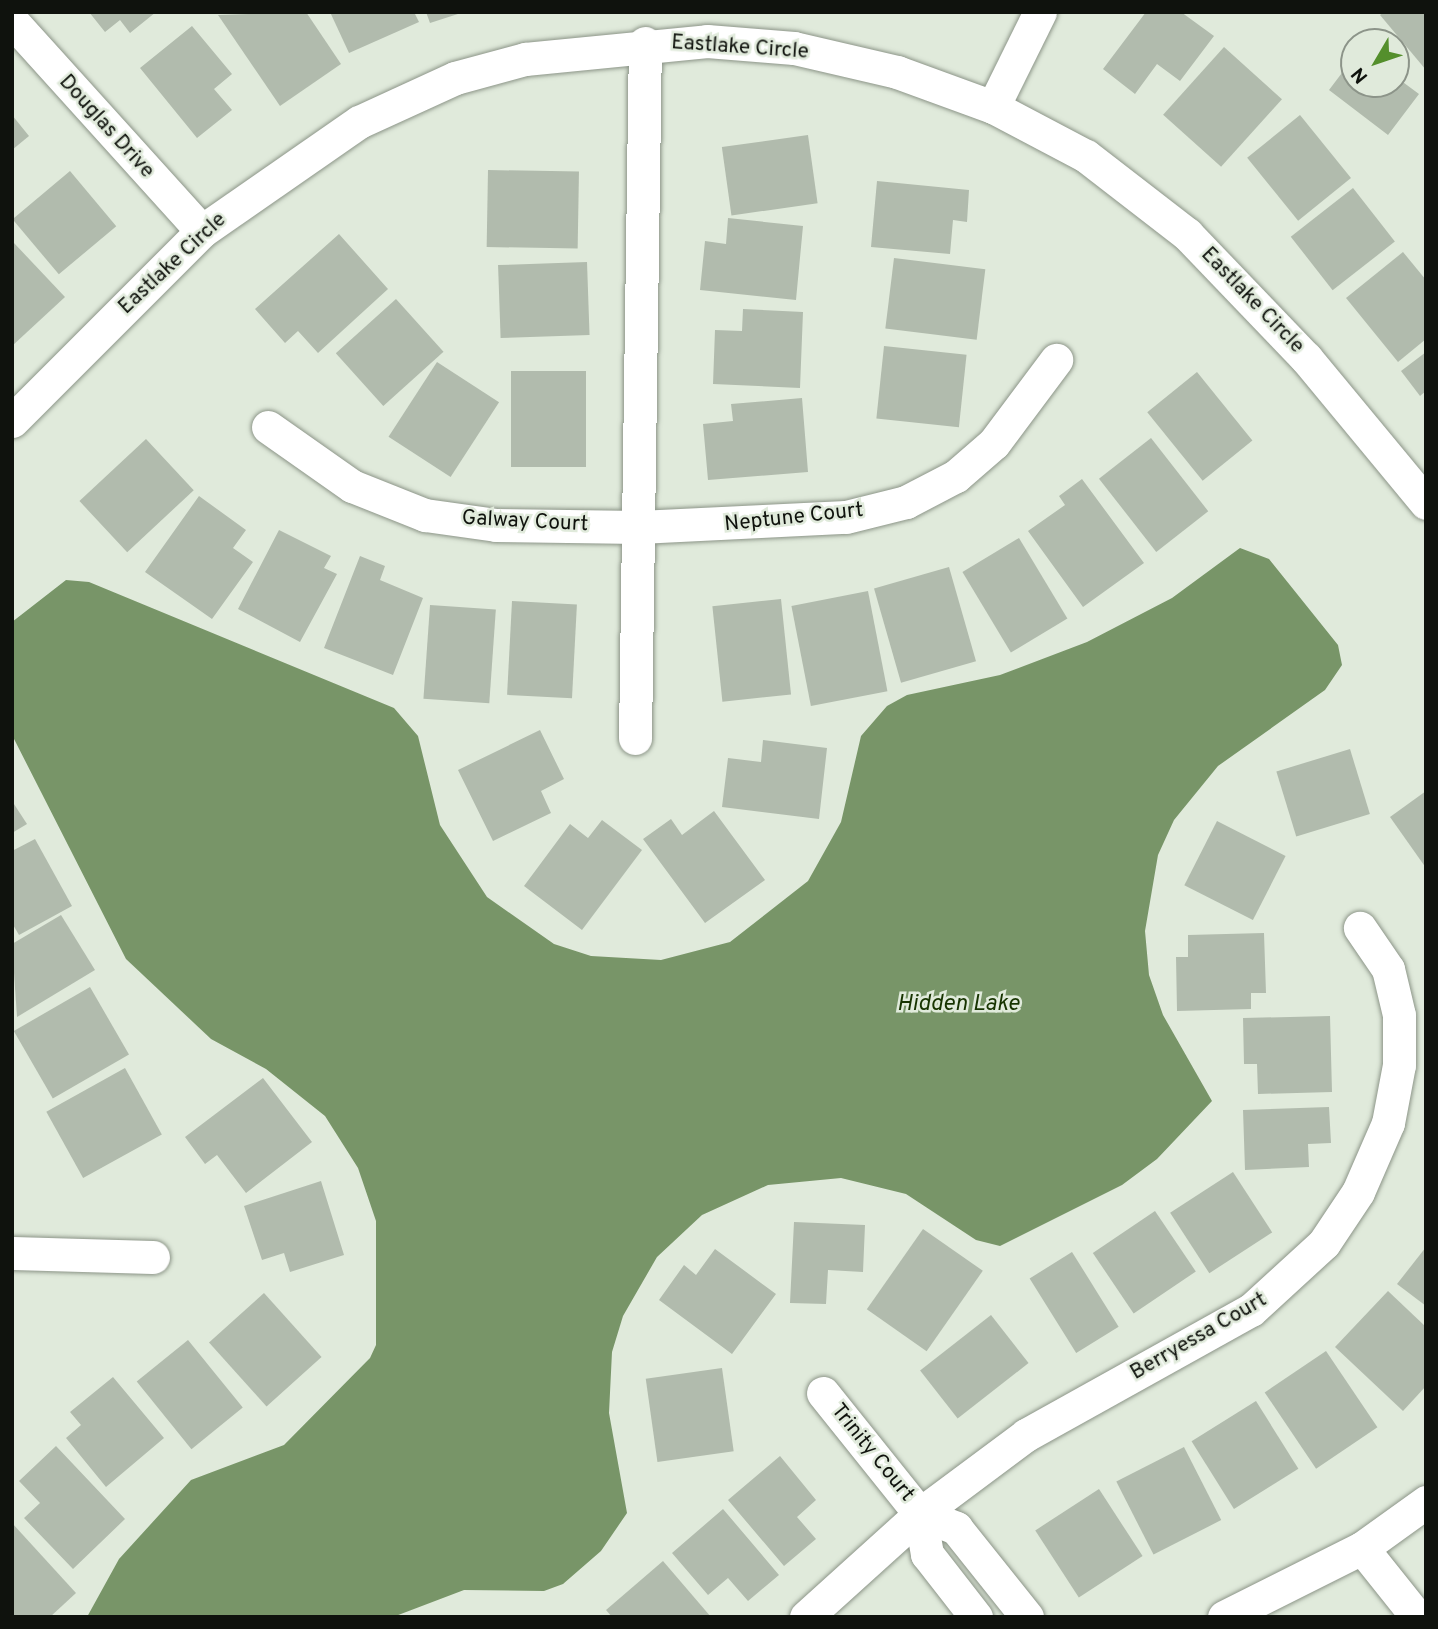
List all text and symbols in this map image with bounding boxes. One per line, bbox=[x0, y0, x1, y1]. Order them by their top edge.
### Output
north arrow bbox=[1340, 28, 1410, 98]
street label: Eastlake Circle bbox=[670, 31, 810, 65]
text: N bbox=[1347, 62, 1374, 88]
street label: Douglas Drive bbox=[53, 70, 159, 184]
street label: Eastlake Circle bbox=[114, 208, 232, 320]
street label: Eastlake Circle bbox=[1195, 243, 1309, 359]
street label: Neptune Court bbox=[723, 498, 865, 538]
street label: Galway Court bbox=[461, 506, 589, 538]
water label: Hidden Lake bbox=[897, 991, 1019, 1019]
street label: Berryessa Court bbox=[1126, 1288, 1272, 1386]
street label: Trinity Court bbox=[825, 1399, 919, 1507]

